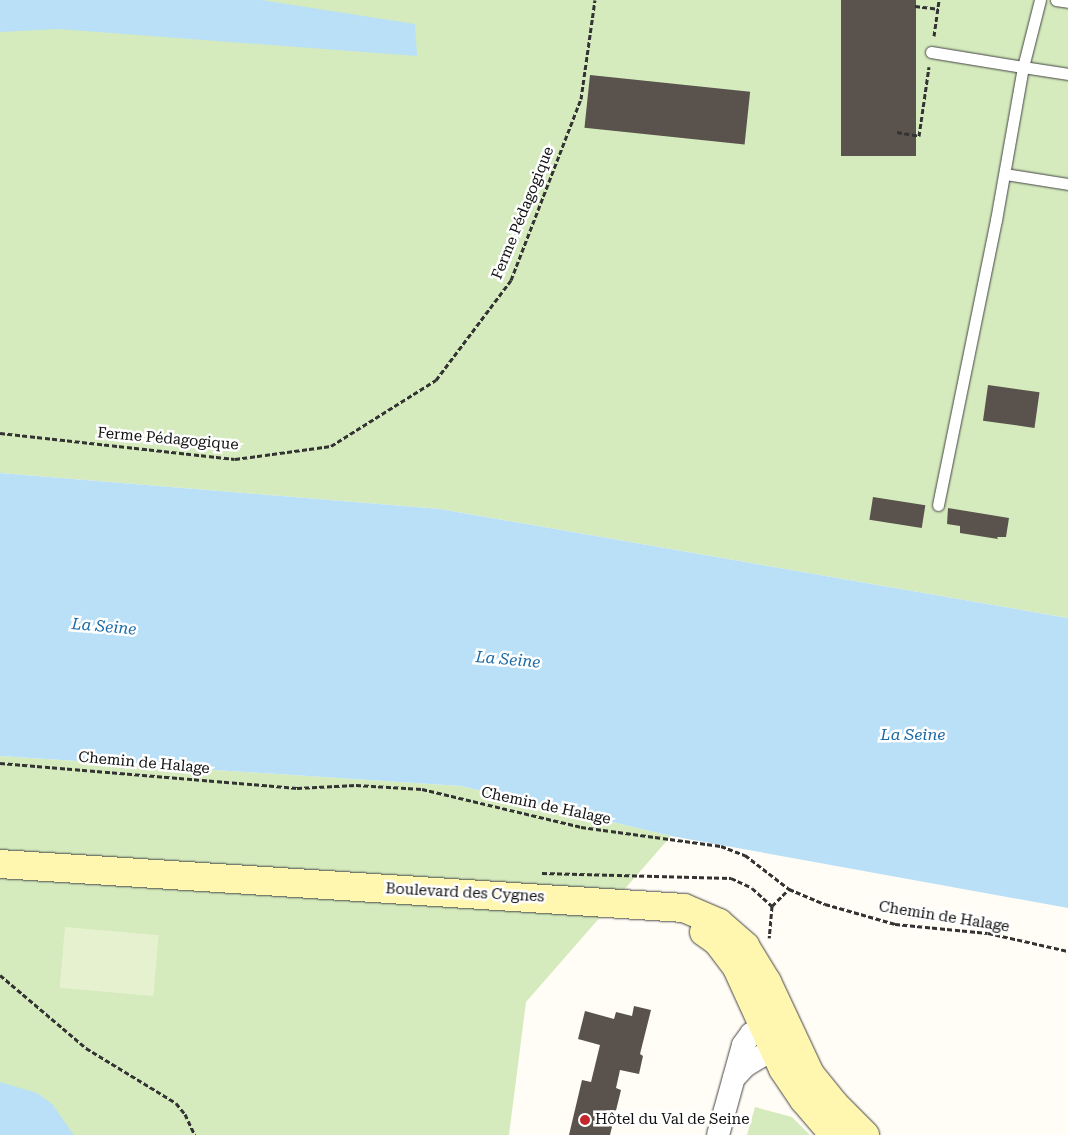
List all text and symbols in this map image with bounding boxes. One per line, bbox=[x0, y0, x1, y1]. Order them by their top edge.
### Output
street label: Ferme Pédagogique bbox=[488, 144, 558, 282]
street label: Ferme Pédagogique bbox=[97, 424, 239, 454]
water label: La Seine bbox=[71, 615, 137, 639]
water label: La Seine bbox=[475, 648, 541, 672]
water label: La Seine bbox=[881, 725, 945, 745]
street label: Chemin de Halage bbox=[78, 748, 210, 778]
street label: Chemin de Halage bbox=[480, 783, 612, 829]
street label: Boulevard des Cygnes bbox=[385, 880, 545, 906]
street label: Chemin de Halage bbox=[877, 898, 1011, 936]
place label: Hôtel du Val de Seine bbox=[595, 1111, 749, 1129]
marker: Hôtel du Val de Seine bbox=[579, 1114, 591, 1126]

